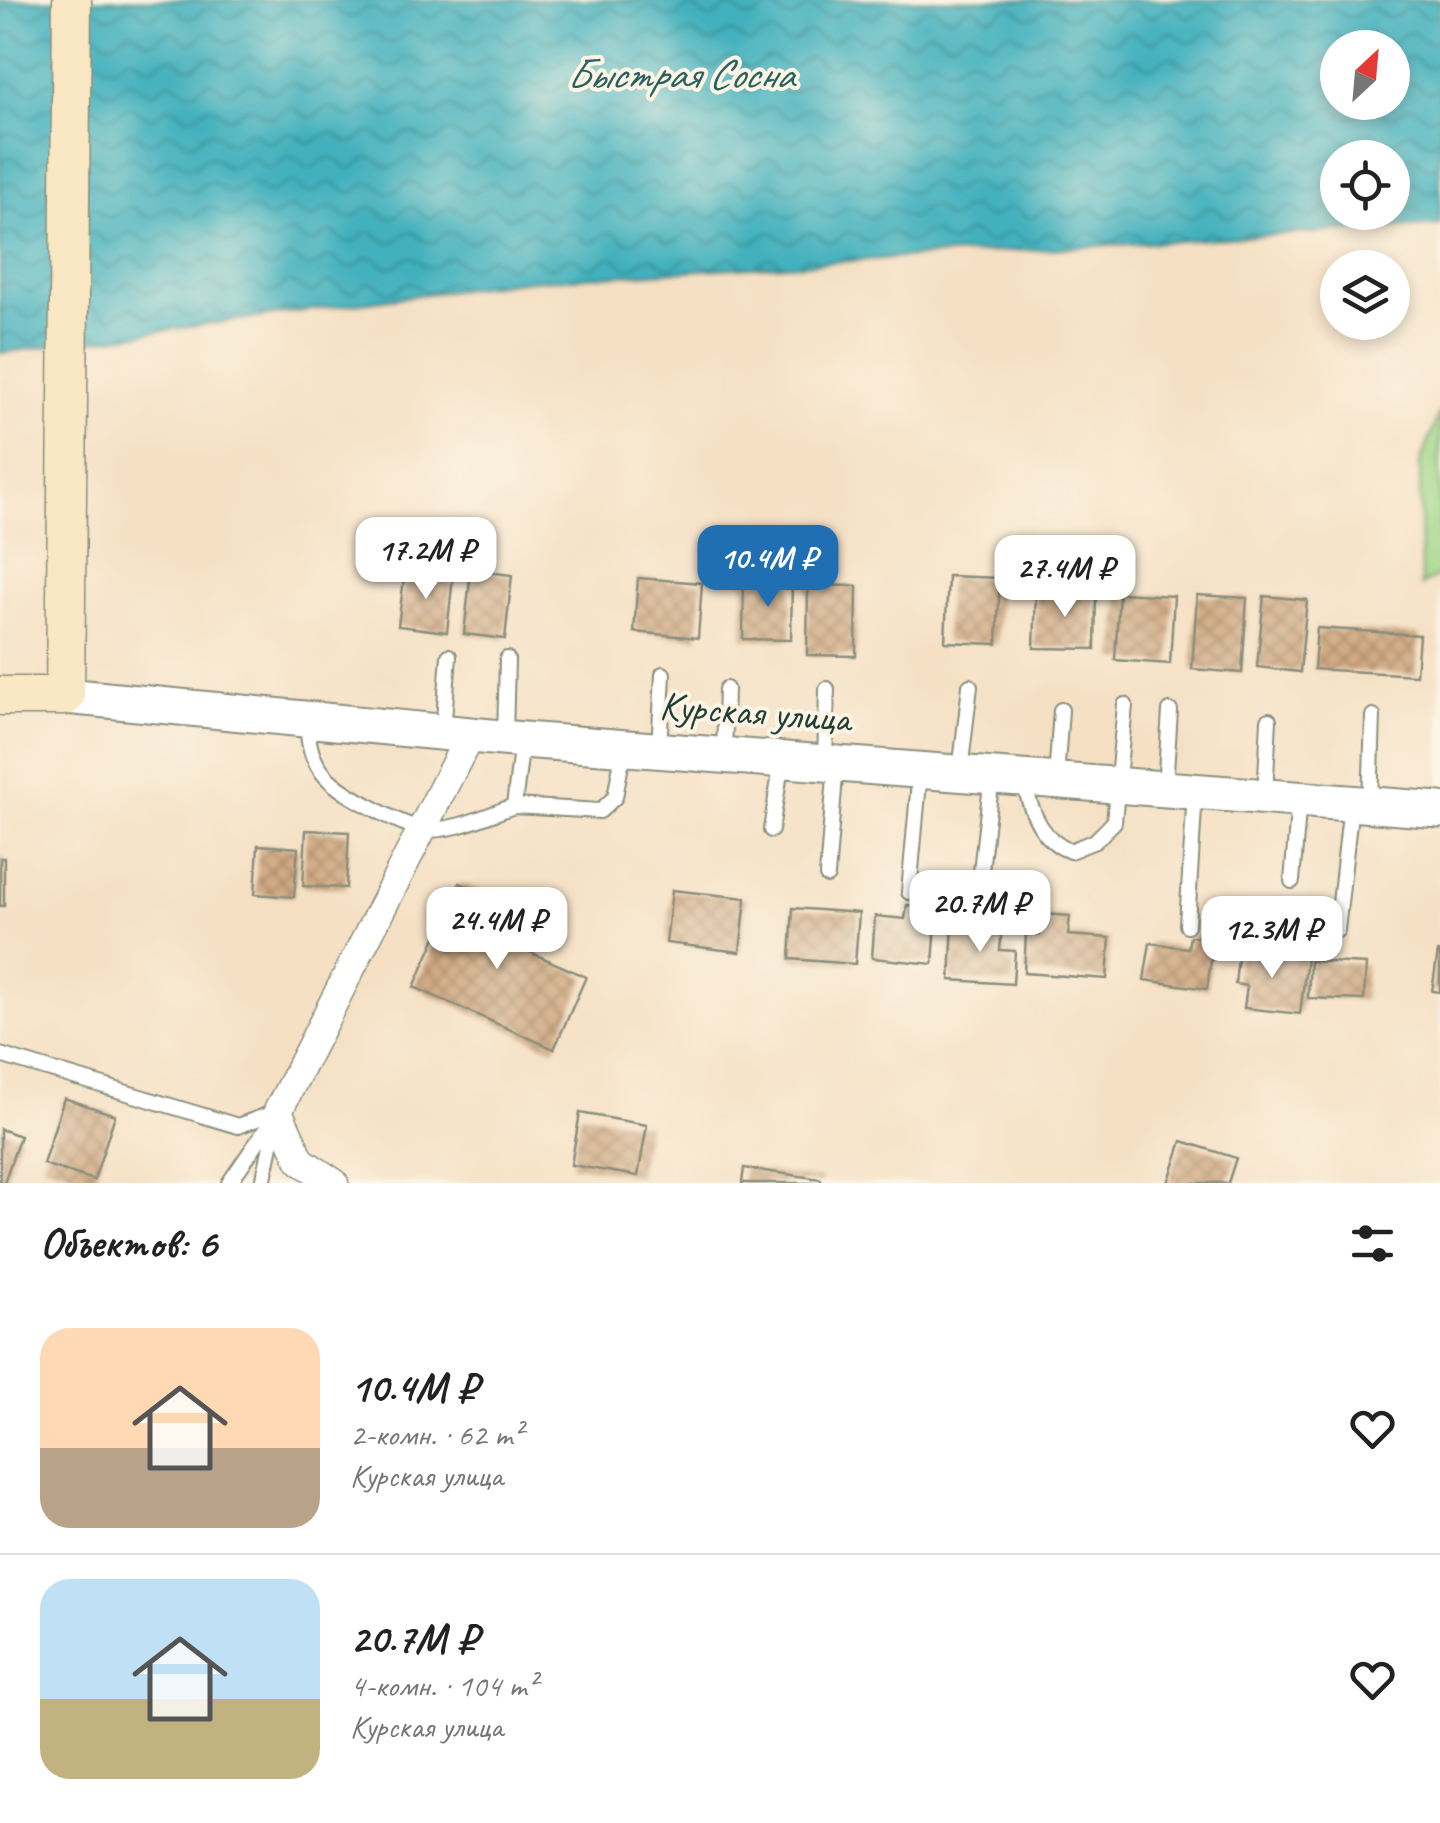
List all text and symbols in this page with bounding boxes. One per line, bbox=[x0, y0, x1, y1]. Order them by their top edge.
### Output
north arrow bbox=[1320, 30, 1410, 120]
map controls bbox=[1320, 30, 1410, 340]
water label: Быстрая Сосна bbox=[567, 48, 797, 101]
button: locate bbox=[1320, 140, 1410, 230]
button: layers bbox=[1320, 250, 1410, 340]
pin: 17.2M ₽ bbox=[334, 517, 518, 602]
pin: 10.4M ₽ bbox=[676, 525, 860, 610]
text: 17.2M ₽ bbox=[377, 529, 475, 570]
pin: 27.4M ₽ bbox=[973, 535, 1157, 620]
text: 10.4M ₽ bbox=[719, 537, 817, 578]
text: 27.4M ₽ bbox=[1016, 547, 1114, 588]
street label: Курская улица bbox=[658, 680, 856, 744]
pin: 20.7M ₽ bbox=[888, 870, 1072, 955]
text: 20.7M ₽ bbox=[931, 882, 1029, 923]
pin: 24.4M ₽ bbox=[405, 887, 589, 972]
pin: 12.3M ₽ bbox=[1180, 896, 1364, 981]
text: 24.4M ₽ bbox=[448, 899, 546, 940]
text: 12.3M ₽ bbox=[1223, 908, 1321, 949]
icon: filters bbox=[1345, 1216, 1400, 1271]
text: Объектов: 6 bbox=[40, 1217, 217, 1270]
text: 10.4M ₽ bbox=[350, 1361, 478, 1414]
icon: home bbox=[120, 1368, 240, 1488]
icon: heart bbox=[1345, 1401, 1400, 1456]
text: 2-комн. · 62 m² bbox=[350, 1414, 522, 1455]
text: Курская улица bbox=[350, 1455, 503, 1496]
text: 20.7M ₽ bbox=[350, 1612, 477, 1665]
icon: home bbox=[120, 1619, 240, 1739]
icon: heart bbox=[1345, 1652, 1400, 1707]
text: 4-комн. · 104 m² bbox=[350, 1665, 537, 1706]
text: Курская улица bbox=[350, 1706, 503, 1747]

